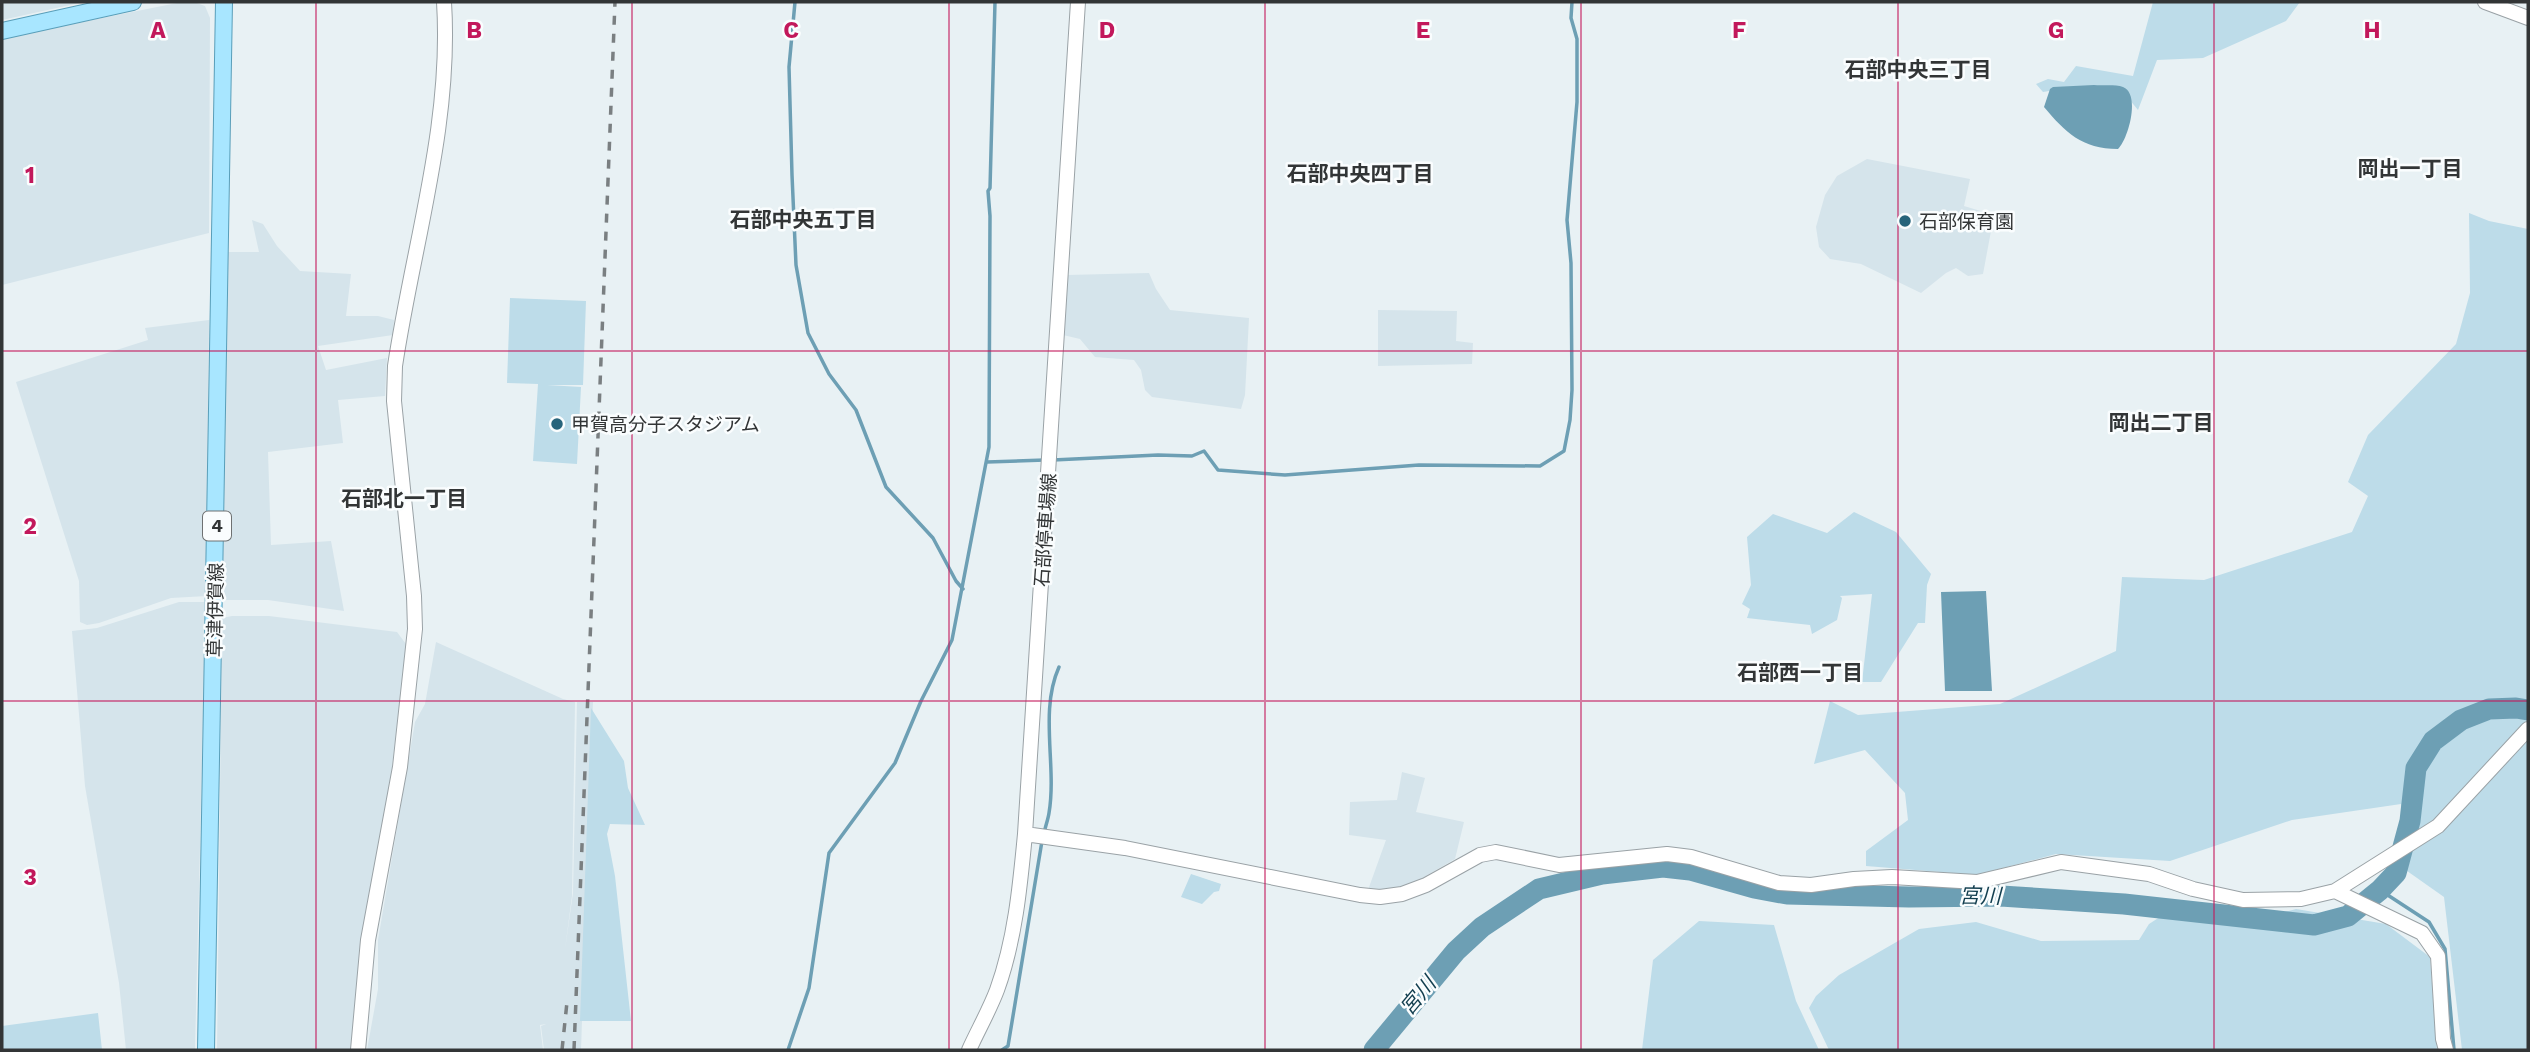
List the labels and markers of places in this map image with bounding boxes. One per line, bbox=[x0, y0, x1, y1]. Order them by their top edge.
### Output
place label: 石部保育園 bbox=[1919, 210, 2014, 233]
marker: 石部保育園 bbox=[1897, 213, 1913, 229]
place label: 甲賀高分子スタジアム bbox=[571, 413, 760, 436]
marker: 甲賀高分子スタジアム bbox=[549, 416, 565, 432]

